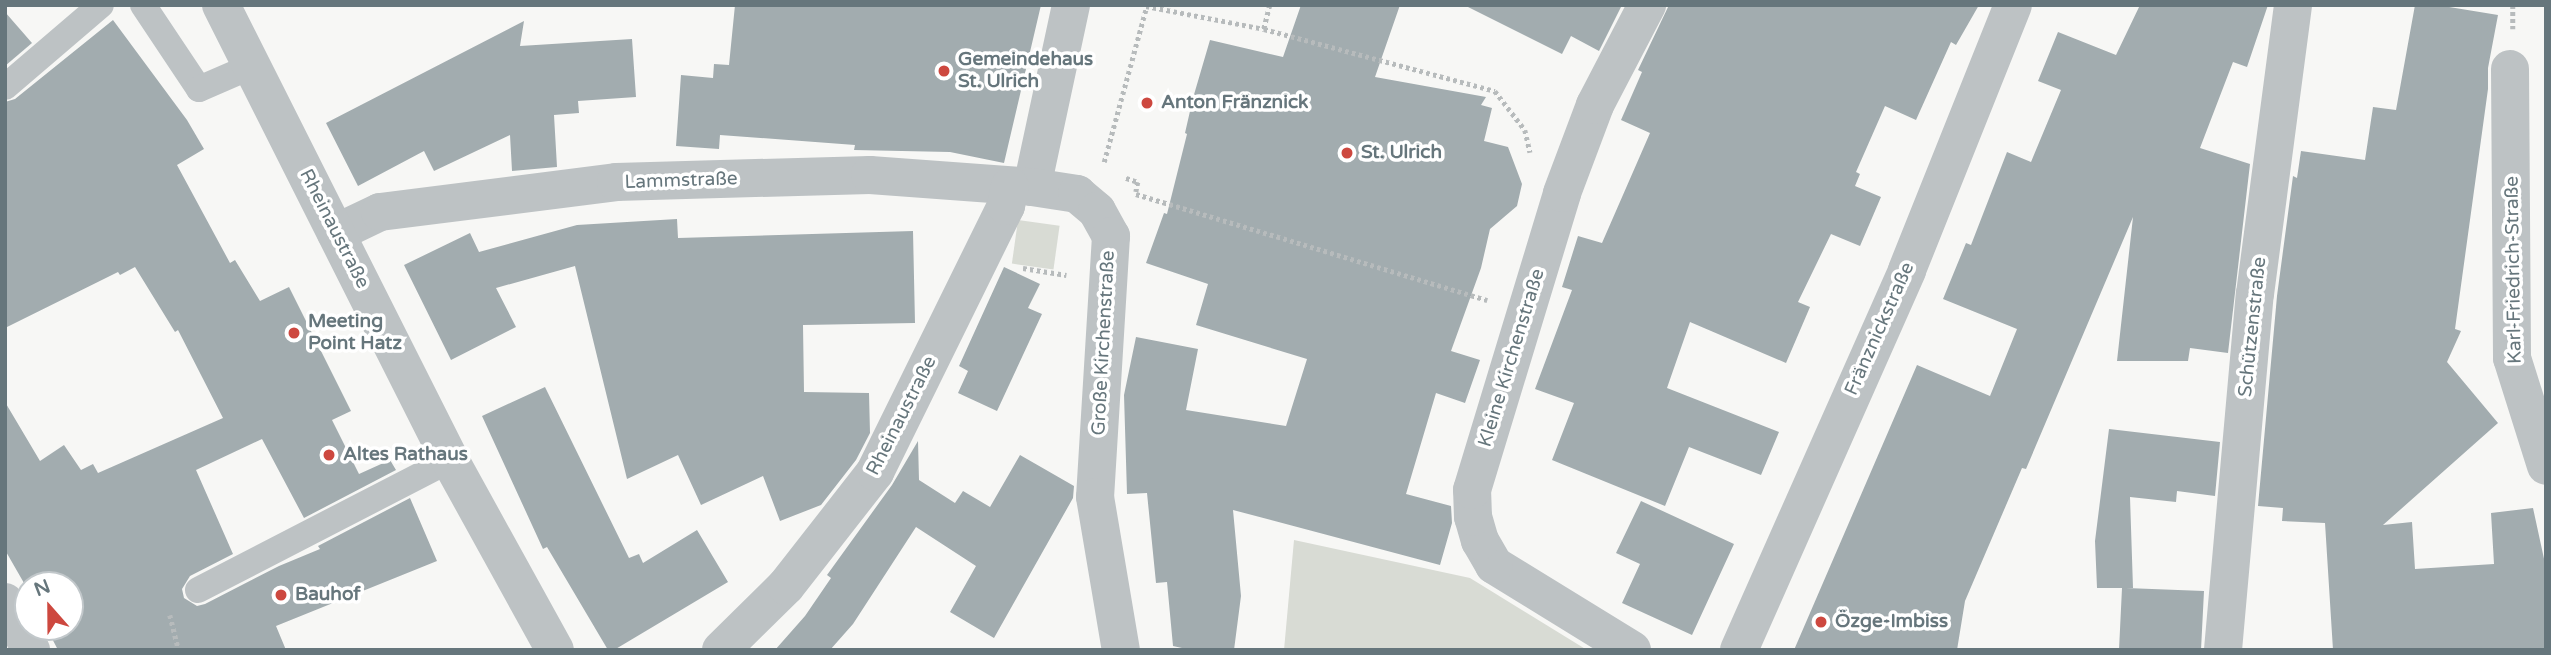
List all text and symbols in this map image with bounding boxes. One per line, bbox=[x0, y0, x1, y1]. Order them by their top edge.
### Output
place label: Gemeindehaus St. Ulrich bbox=[958, 49, 1093, 93]
marker: Gemeindehaus St. Ulrich bbox=[936, 63, 952, 79]
place label: Anton Fränznick bbox=[1161, 92, 1308, 114]
marker: Anton Fränznick bbox=[1139, 95, 1155, 111]
place label: St. Ulrich bbox=[1361, 142, 1442, 164]
marker: St. Ulrich bbox=[1339, 145, 1355, 161]
street label: Rheinaustraße bbox=[294, 166, 374, 292]
street label: Lammstraße bbox=[624, 168, 738, 194]
street label: Karl-Friedrich-Straße bbox=[2501, 176, 2527, 364]
street label: Große Kirchenstraße bbox=[1088, 250, 1120, 436]
street label: Schützenstraße bbox=[2234, 256, 2272, 398]
street label: Fränznickstraße bbox=[1840, 259, 1920, 399]
street label: Kleine Kirchenstraße bbox=[1474, 266, 1550, 450]
place label: Meeting Point Hatz bbox=[308, 311, 402, 355]
marker: Meeting Point Hatz bbox=[286, 325, 302, 341]
street label: Rheinaustraße bbox=[862, 353, 942, 479]
place label: Altes Rathaus bbox=[343, 444, 468, 466]
marker: Altes Rathaus bbox=[321, 447, 337, 463]
north arrow bbox=[14, 571, 84, 641]
text: N bbox=[31, 575, 53, 601]
place label: Bauhof bbox=[295, 584, 361, 606]
marker: Bauhof bbox=[273, 587, 289, 603]
place label: Özge-Imbiss bbox=[1835, 611, 1948, 633]
marker: Özge-Imbiss bbox=[1813, 614, 1829, 630]

